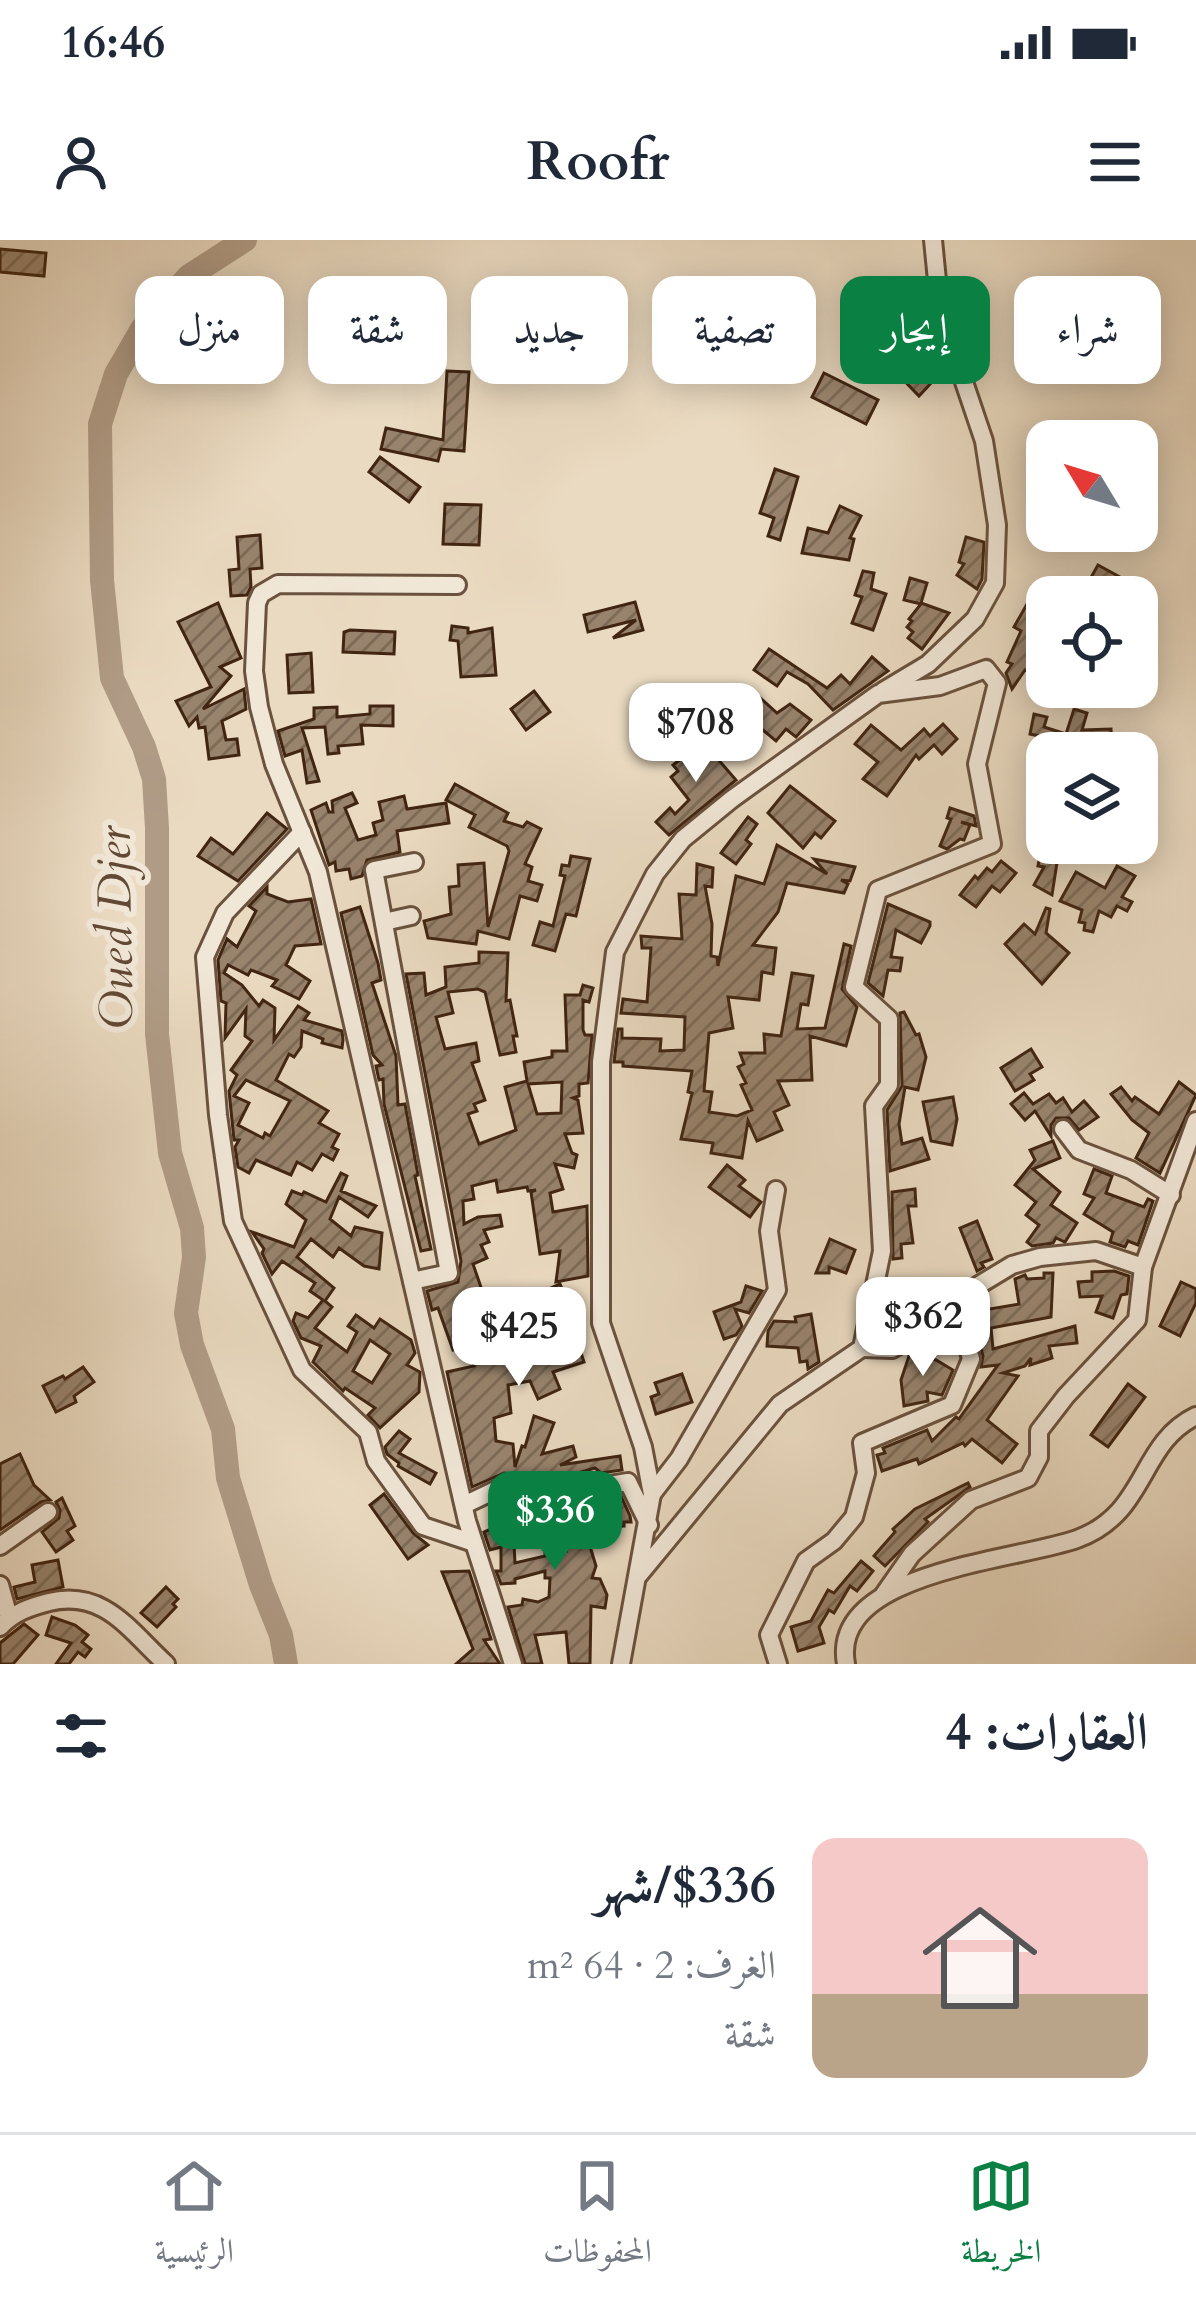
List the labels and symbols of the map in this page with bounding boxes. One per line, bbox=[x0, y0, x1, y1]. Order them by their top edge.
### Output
north arrow bbox=[1026, 420, 1158, 552]
pin: $708 bbox=[625, 683, 767, 785]
water label: Oued Djer bbox=[81, 824, 150, 1030]
pin: $362 bbox=[852, 1277, 994, 1379]
pin: $425 bbox=[448, 1287, 590, 1389]
pin: $336 bbox=[484, 1471, 626, 1573]

